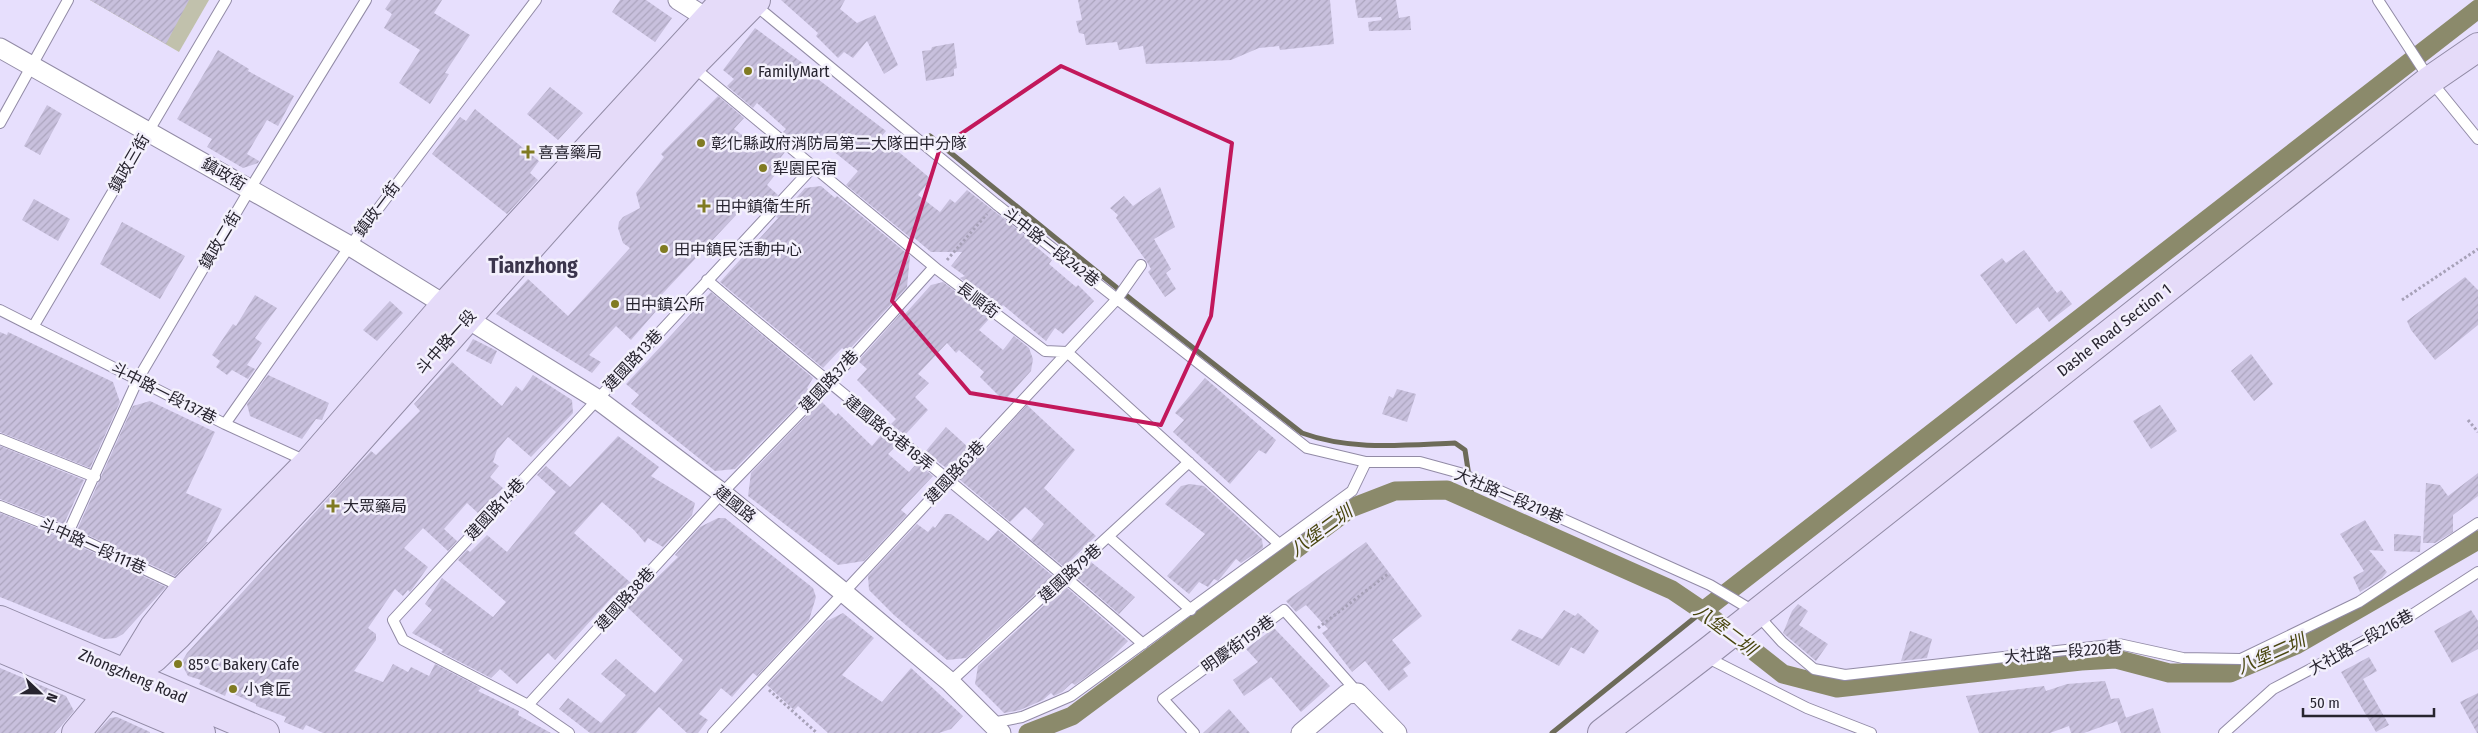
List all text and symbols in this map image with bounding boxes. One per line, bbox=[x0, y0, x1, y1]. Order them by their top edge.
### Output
place label: FamilyMart bbox=[758, 62, 830, 81]
marker: FamilyMart bbox=[742, 65, 754, 77]
street label: 鎮政三街 bbox=[105, 131, 153, 195]
place label: 彰化縣政府消防局第二大隊田中分隊 bbox=[711, 134, 967, 153]
marker: 彰化縣政府消防局第二大隊田中分隊 bbox=[695, 137, 707, 149]
place label: 喜喜藥局 bbox=[538, 143, 602, 162]
marker: 喜喜藥局 bbox=[522, 146, 534, 158]
street label: 鎮政街 bbox=[198, 154, 250, 194]
place label: 犁園民宿 bbox=[773, 159, 837, 178]
marker: 犁園民宿 bbox=[757, 162, 769, 174]
street label: 鎮政一街 bbox=[350, 178, 404, 240]
place label: 田中鎮衛生所 bbox=[715, 197, 811, 216]
marker: 田中鎮衛生所 bbox=[697, 199, 711, 213]
street label: 斗中路一段242巷 bbox=[999, 203, 1103, 291]
street label: 鎮政二街 bbox=[195, 208, 245, 272]
place label: 田中鎮民活動中心 bbox=[674, 240, 802, 259]
marker: 田中鎮民活動中心 bbox=[658, 243, 670, 255]
district label: Tianzhong bbox=[488, 253, 578, 279]
street label: 長順街 bbox=[953, 278, 1003, 322]
street label: Dashe Road Section 1 bbox=[2053, 280, 2175, 380]
place label: 田中鎮公所 bbox=[625, 295, 705, 314]
marker: 田中鎮公所 bbox=[609, 298, 621, 310]
street label: 斗中路一段 bbox=[412, 306, 480, 378]
street label: 建國路13巷 bbox=[600, 325, 666, 395]
street label: 建國路37巷 bbox=[796, 346, 862, 416]
street label: 斗中路一段137巷 bbox=[108, 358, 220, 428]
street label: 建國路63巷18弄 bbox=[841, 391, 937, 475]
street label: 建國路63巷 bbox=[921, 437, 989, 507]
street label: 大社路一段219巷 bbox=[1452, 464, 1566, 528]
street label: 建國路14巷 bbox=[461, 474, 529, 544]
street label: 建國路 bbox=[710, 482, 760, 526]
place label: 大眾藥局 bbox=[343, 497, 407, 516]
water label: 八堡二圳 bbox=[1285, 499, 1359, 561]
marker: 大眾藥局 bbox=[327, 500, 339, 512]
street label: 斗中路一段111巷 bbox=[37, 514, 149, 578]
street label: 建國路79巷 bbox=[1035, 540, 1105, 606]
street label: 建國路38巷 bbox=[591, 563, 659, 635]
water label: 八堡二圳 bbox=[1690, 600, 1763, 662]
street label: 大社路一段216巷 bbox=[2305, 605, 2417, 679]
street label: 明慶街159巷 bbox=[1198, 611, 1278, 677]
water label: 八堡二圳 bbox=[2234, 628, 2311, 679]
street label: 大社路一段220巷 bbox=[2003, 637, 2123, 667]
street label: Zhongzheng Road bbox=[76, 645, 190, 707]
place label: 85°C Bakery Cafe bbox=[188, 655, 299, 674]
marker: 85°C Bakery Cafe bbox=[172, 658, 184, 670]
north arrow bbox=[15, 668, 65, 718]
place label: 小食匠 bbox=[243, 680, 291, 699]
marker: 小食匠 bbox=[227, 683, 239, 695]
scale bar bbox=[2303, 686, 2434, 718]
text: N bbox=[42, 691, 61, 705]
text: 50 m bbox=[2310, 694, 2340, 712]

